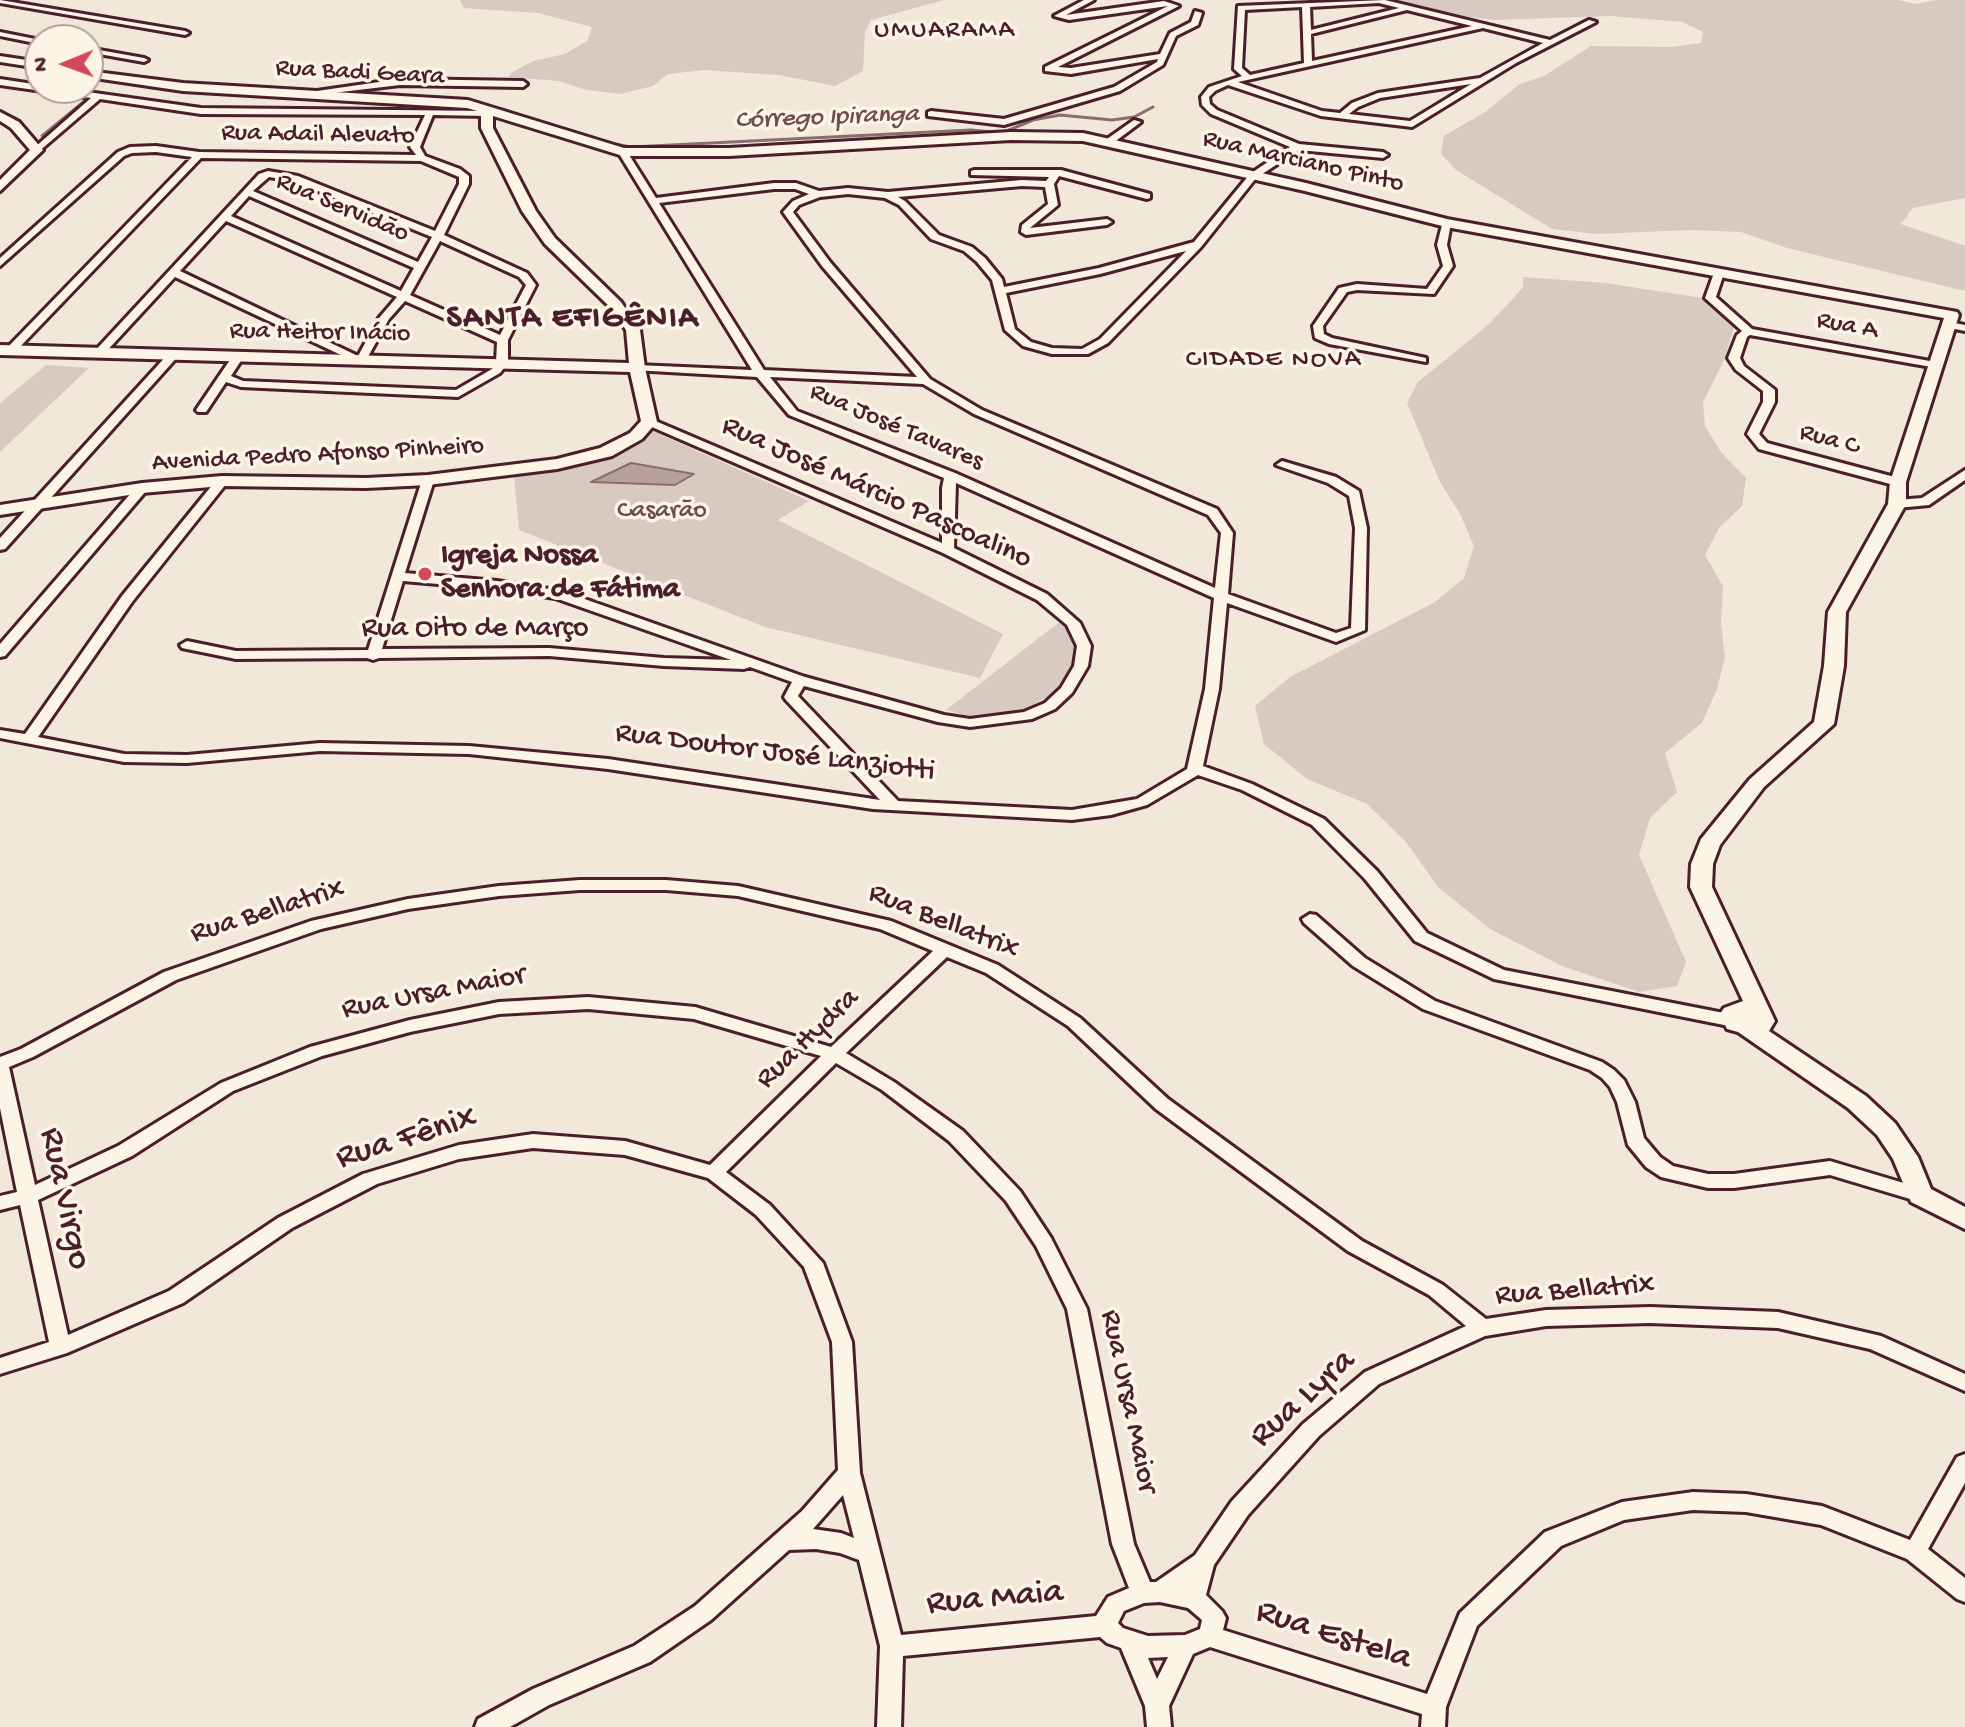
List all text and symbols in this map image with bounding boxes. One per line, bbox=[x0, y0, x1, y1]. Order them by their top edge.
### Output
district label: UMUARAMA bbox=[874, 16, 1016, 48]
north arrow bbox=[24, 24, 104, 104]
street label: Rua Badi Geara bbox=[275, 54, 445, 94]
text: N bbox=[29, 57, 55, 72]
water label: Córrego Ipiranga bbox=[735, 100, 919, 138]
street label: Rua Adail Alevato bbox=[221, 119, 415, 153]
street label: Rua Marciano Pinto bbox=[1199, 125, 1407, 201]
street label: Rua Servidão bbox=[271, 167, 413, 251]
district label: SANTA EFIGÊNIA bbox=[447, 301, 699, 339]
street label: Rua A bbox=[1814, 306, 1880, 348]
street label: Rua Heitor Inácio bbox=[229, 317, 411, 351]
district label: CIDADE NOVA bbox=[1186, 345, 1362, 377]
street label: Rua José Tavares bbox=[805, 377, 987, 479]
street label: Rua José Márcio Pascoalino bbox=[715, 409, 1037, 579]
street label: Rua C bbox=[1796, 418, 1862, 464]
street label: Avenida Pedro Afonso Pinheiro bbox=[151, 432, 485, 480]
park label: Casarão bbox=[617, 496, 707, 528]
place label: Igreja Nossa Senhora de Fátima bbox=[441, 539, 680, 610]
marker: Igreja Nossa Senhora de Fátima bbox=[416, 565, 434, 583]
street label: Rua Oito de Março bbox=[361, 612, 589, 648]
street label: Rua Doutor José Lanziotti bbox=[613, 717, 937, 791]
street label: Rua Bellatrix bbox=[187, 872, 349, 954]
street label: Rua Bellatrix bbox=[862, 876, 1024, 970]
street label: Rua Ursa Maior bbox=[339, 959, 529, 1029]
street label: Rua Hydra bbox=[750, 982, 868, 1098]
street label: Rua Fênix bbox=[331, 1098, 483, 1182]
street label: Rua Virgo bbox=[27, 1124, 99, 1274]
street label: Rua Bellatrix bbox=[1494, 1268, 1656, 1316]
street label: Rua Ursa Maior bbox=[1090, 1307, 1164, 1497]
street label: Rua Lyra bbox=[1242, 1341, 1366, 1459]
street label: Rua Maia bbox=[925, 1573, 1065, 1627]
street label: Rua Estela bbox=[1250, 1592, 1416, 1682]

